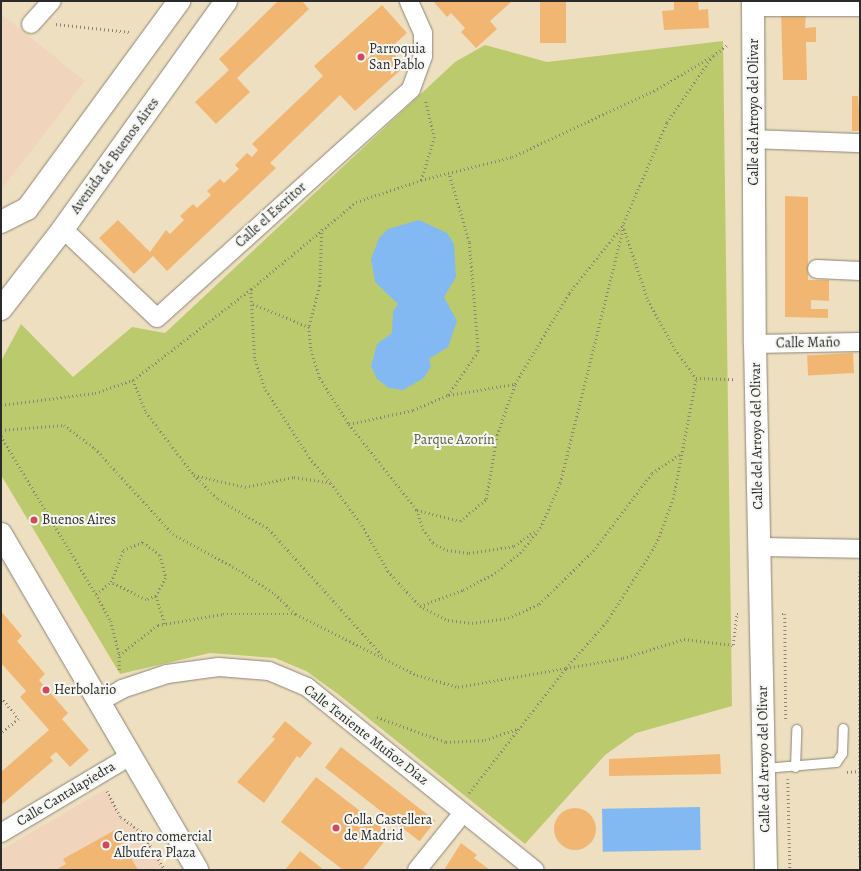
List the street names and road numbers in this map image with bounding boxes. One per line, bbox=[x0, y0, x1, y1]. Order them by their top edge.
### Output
street label: Calle del Arroyo del Olivar bbox=[746, 38, 762, 186]
street label: Avenida de Buenos Aires bbox=[67, 95, 163, 217]
street label: Calle el Escritor bbox=[232, 179, 310, 251]
street label: Calle Maño bbox=[776, 334, 840, 352]
street label: Calle del Arroyo del Olivar bbox=[747, 362, 767, 510]
street label: Calle Teniente Muñoz Díaz bbox=[300, 681, 432, 789]
street label: Calle del Arroyo del Olivar bbox=[754, 685, 774, 833]
street label: Calle Cantalapiedra bbox=[14, 758, 118, 830]

